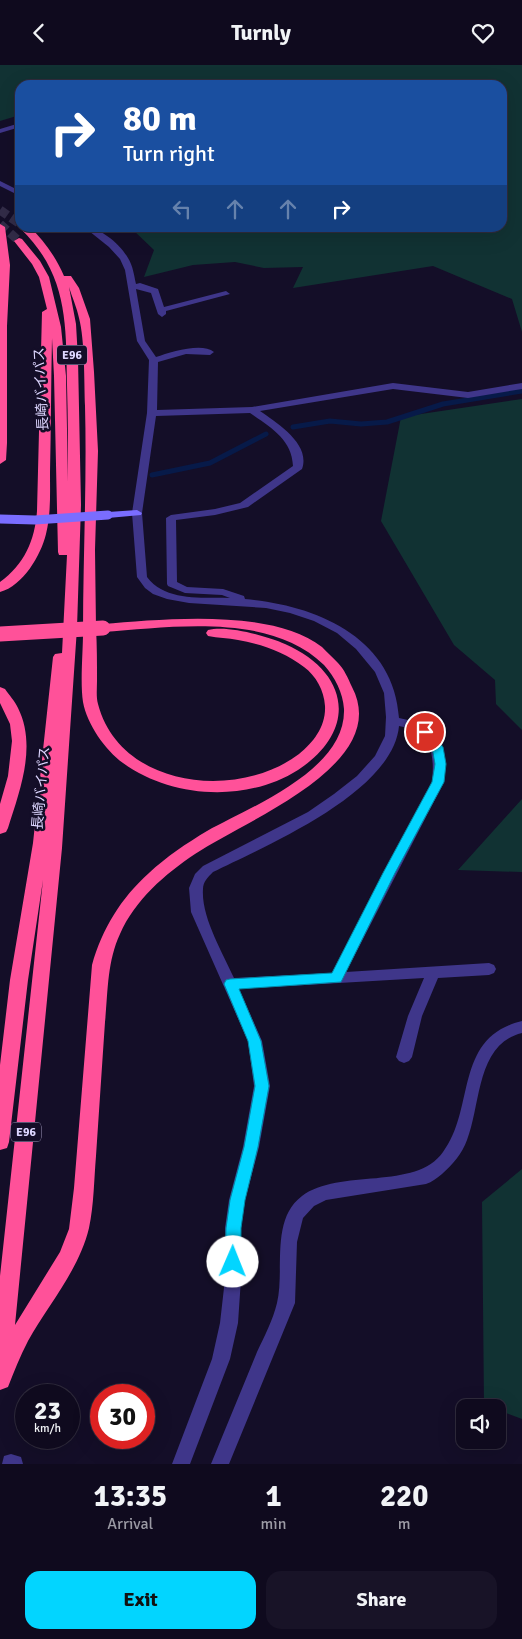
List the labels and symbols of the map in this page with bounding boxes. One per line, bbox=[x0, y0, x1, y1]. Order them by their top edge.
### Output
road number: E96 bbox=[57, 345, 87, 365]
street label: 長崎バイパス bbox=[30, 347, 52, 431]
pin bbox=[404, 711, 446, 753]
street label: 長崎バイパス bbox=[29, 746, 53, 830]
road number: E96 bbox=[11, 1123, 41, 1141]
position arrow bbox=[206, 1235, 258, 1287]
speed limit sign: 30 bbox=[90, 1384, 155, 1449]

